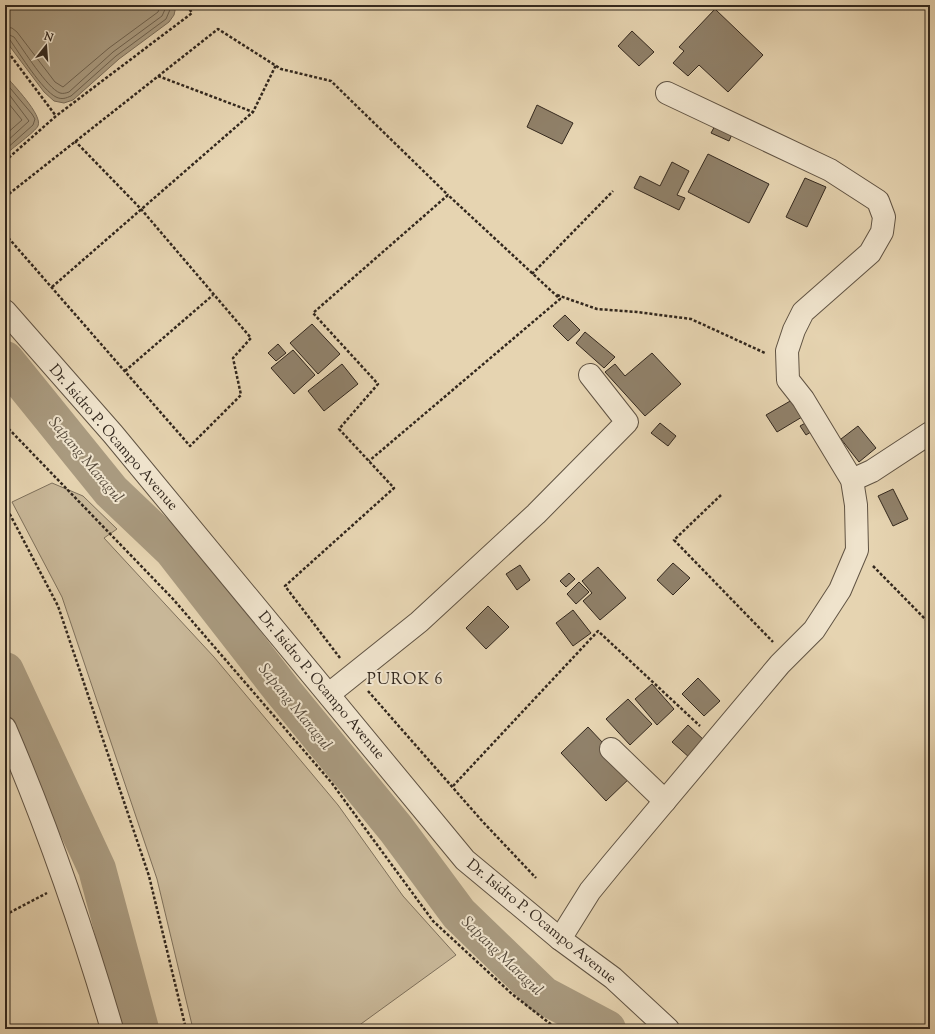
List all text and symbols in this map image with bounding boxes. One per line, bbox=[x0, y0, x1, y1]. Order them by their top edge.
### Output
north arrow bbox=[26, 26, 66, 66]
text: N bbox=[41, 28, 55, 46]
street label: Dr. Isidro P. Ocampo Avenue bbox=[43, 360, 182, 516]
water label: Sapang Maragul bbox=[42, 413, 128, 509]
street label: Dr. Isidro P. Ocampo Avenue bbox=[252, 607, 389, 765]
water label: Sapang Maragul bbox=[252, 659, 336, 756]
district label: PUROK 6 bbox=[367, 669, 443, 692]
street label: Dr. Isidro P. Ocampo Avenue bbox=[462, 855, 621, 989]
water label: Sapang Maragul bbox=[455, 912, 547, 1002]

